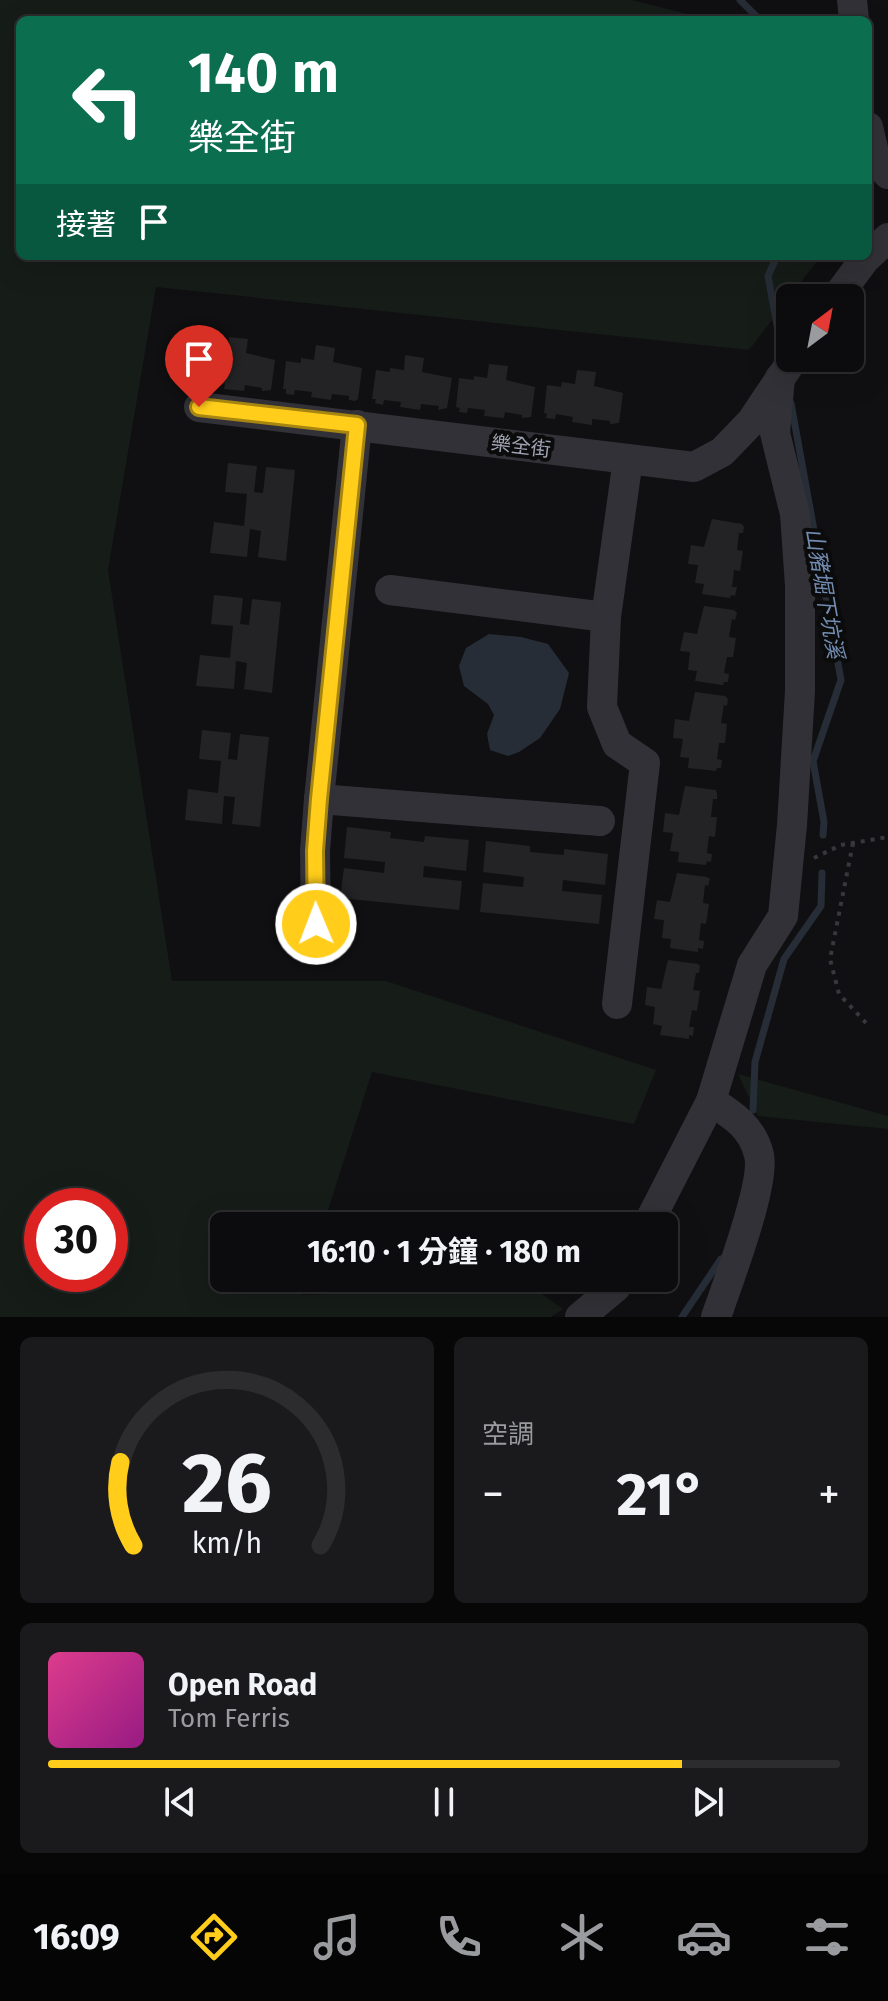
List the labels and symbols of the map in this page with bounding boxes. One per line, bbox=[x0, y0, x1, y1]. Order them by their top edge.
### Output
north arrow bbox=[776, 284, 864, 372]
pin bbox=[165, 325, 233, 407]
street label: 樂全街 bbox=[490, 430, 552, 462]
water label: 山豬堀下坑溪 bbox=[800, 526, 850, 663]
position arrow bbox=[274, 882, 358, 966]
speed limit sign: 30 bbox=[24, 1188, 128, 1292]

